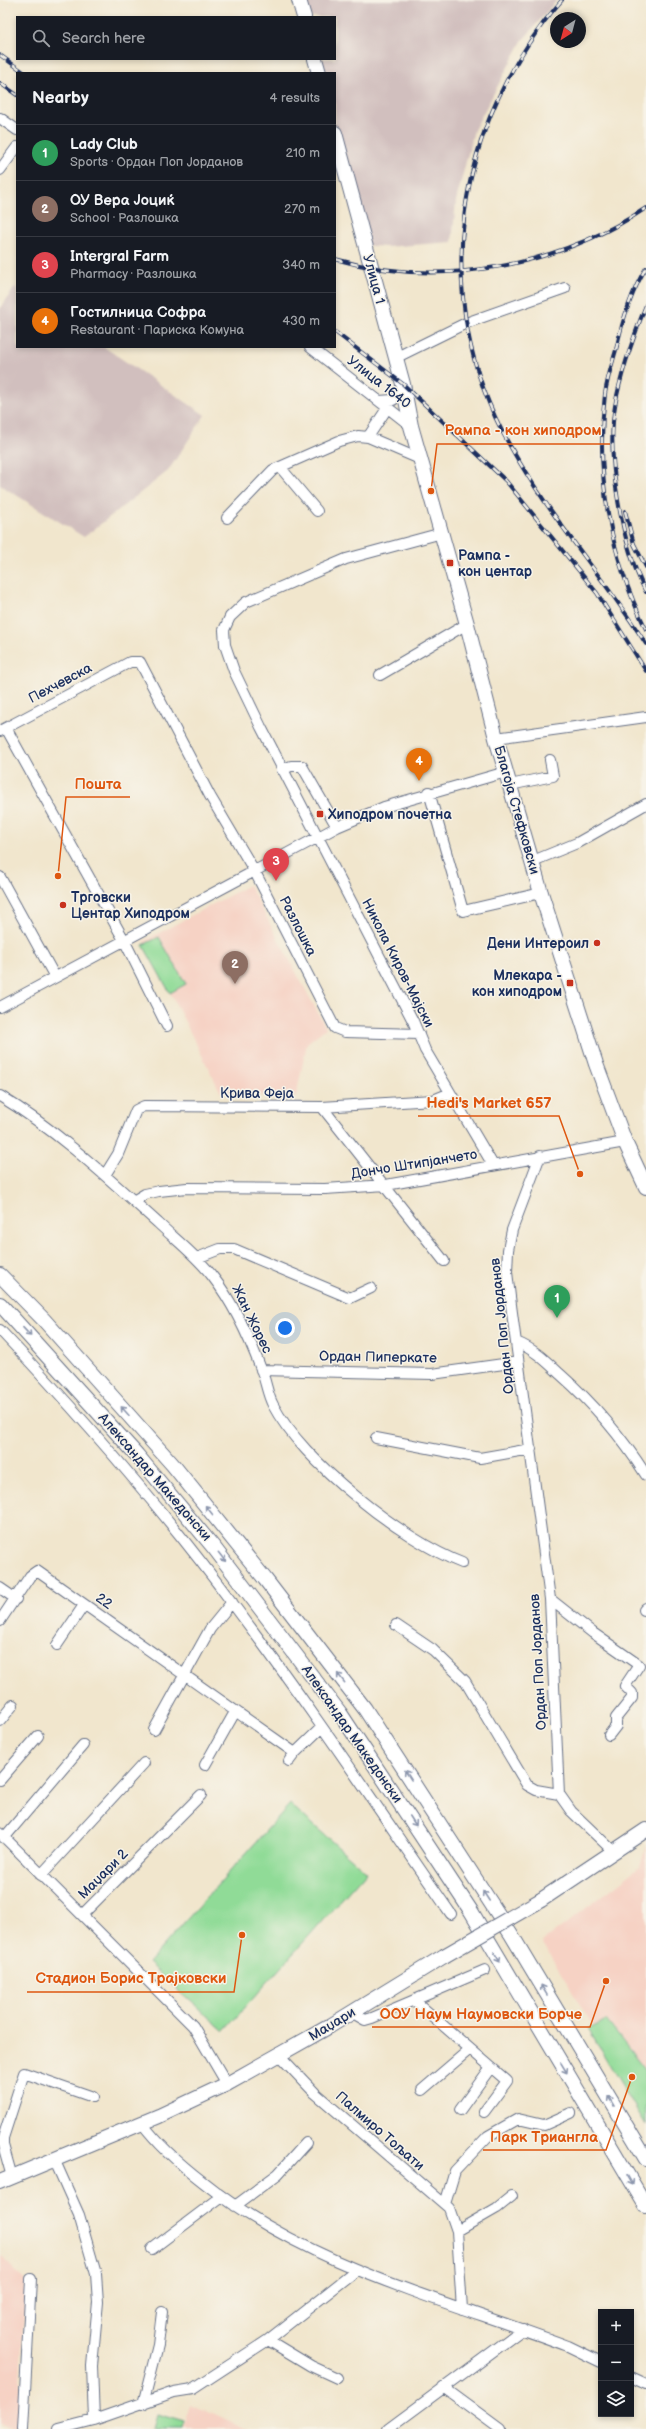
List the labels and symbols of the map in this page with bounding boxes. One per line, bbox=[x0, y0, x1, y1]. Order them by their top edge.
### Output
north arrow bbox=[550, 12, 586, 48]
street label: Улица 1 bbox=[359, 252, 389, 306]
street label: Улица 1640 bbox=[344, 352, 414, 412]
callout: Рампа - кон хиподром bbox=[437, 417, 610, 444]
text: Рампа - кон хиподром bbox=[445, 421, 601, 440]
place label: Рампа - кон центар bbox=[458, 547, 533, 580]
marker: Рампа - кон центар bbox=[445, 558, 455, 568]
street label: Пехчевска bbox=[25, 659, 95, 707]
street label: Благоја Стефковски bbox=[490, 744, 544, 876]
pin: 4 bbox=[406, 748, 432, 781]
callout: Пошта bbox=[66, 770, 130, 797]
text: Пошта bbox=[74, 775, 122, 794]
place label: Хиподром почетна bbox=[327, 806, 452, 823]
marker: Хиподром почетна bbox=[315, 809, 325, 819]
pin: 3 bbox=[263, 848, 289, 881]
place label: Трговски Центар Хиподром bbox=[71, 889, 190, 922]
street label: Разлошка bbox=[276, 893, 321, 960]
street label: Никола Киров-Мајски bbox=[358, 896, 438, 1030]
marker: Трговски Центар Хиподром bbox=[58, 900, 68, 910]
place label: Дени Интероил bbox=[487, 935, 589, 952]
marker: Дени Интероил bbox=[592, 938, 602, 948]
pin: 2 bbox=[222, 951, 248, 984]
place label: Млекара - кон хиподром bbox=[472, 967, 562, 1000]
marker: Млекара - кон хиподром bbox=[565, 978, 575, 988]
street label: Крива Феја bbox=[220, 1085, 295, 1102]
callout: Hedi's Market 657 bbox=[418, 1089, 559, 1116]
text: Hedi's Market 657 bbox=[426, 1094, 552, 1113]
street label: Дончо Штипјанчето bbox=[350, 1146, 478, 1182]
street label: Ордан Поп Јорданов bbox=[486, 1257, 518, 1395]
street label: Жан Жорес bbox=[228, 1282, 276, 1356]
pin: 1 bbox=[544, 1285, 570, 1318]
your location bbox=[275, 1318, 295, 1338]
one-way arrow bbox=[22, 1327, 32, 1337]
street label: Ордан Пиперкате bbox=[319, 1347, 437, 1367]
one-way arrow bbox=[120, 1406, 130, 1416]
street label: Александар Македонски bbox=[94, 1409, 215, 1544]
one-way arrow bbox=[205, 1504, 214, 1515]
one-way arrow bbox=[218, 1552, 226, 1563]
street label: 22 bbox=[92, 1589, 116, 1613]
street label: Ордан Поп Јорданов bbox=[526, 1593, 550, 1731]
street label: Александар Македонски bbox=[297, 1661, 406, 1806]
one-way arrow bbox=[337, 1673, 345, 1684]
one-way arrow bbox=[403, 1769, 411, 1781]
one-way arrow bbox=[409, 1816, 417, 1827]
street label: Маџари 2 bbox=[74, 1845, 132, 1903]
one-way arrow bbox=[482, 1891, 490, 1902]
one-way arrow bbox=[494, 1951, 502, 1963]
callout: Стадион Борис Трајковски bbox=[27, 1965, 234, 1992]
text: Стадион Борис Трајковски bbox=[36, 1969, 226, 1988]
one-way arrow bbox=[540, 1984, 548, 1996]
callout: ООУ Наум Наумовски Борче bbox=[372, 2000, 590, 2027]
street label: Маџари bbox=[305, 2003, 359, 2045]
text: ООУ Наум Наумовски Борче bbox=[380, 2005, 582, 2024]
one-way arrow bbox=[560, 2062, 568, 2073]
street label: Палмиро Тољати bbox=[332, 2088, 428, 2174]
one-way arrow bbox=[607, 2095, 615, 2107]
callout: Парк Триангла bbox=[483, 2123, 606, 2150]
text: Парк Триангла bbox=[490, 2128, 598, 2147]
one-way arrow bbox=[627, 2174, 635, 2186]

